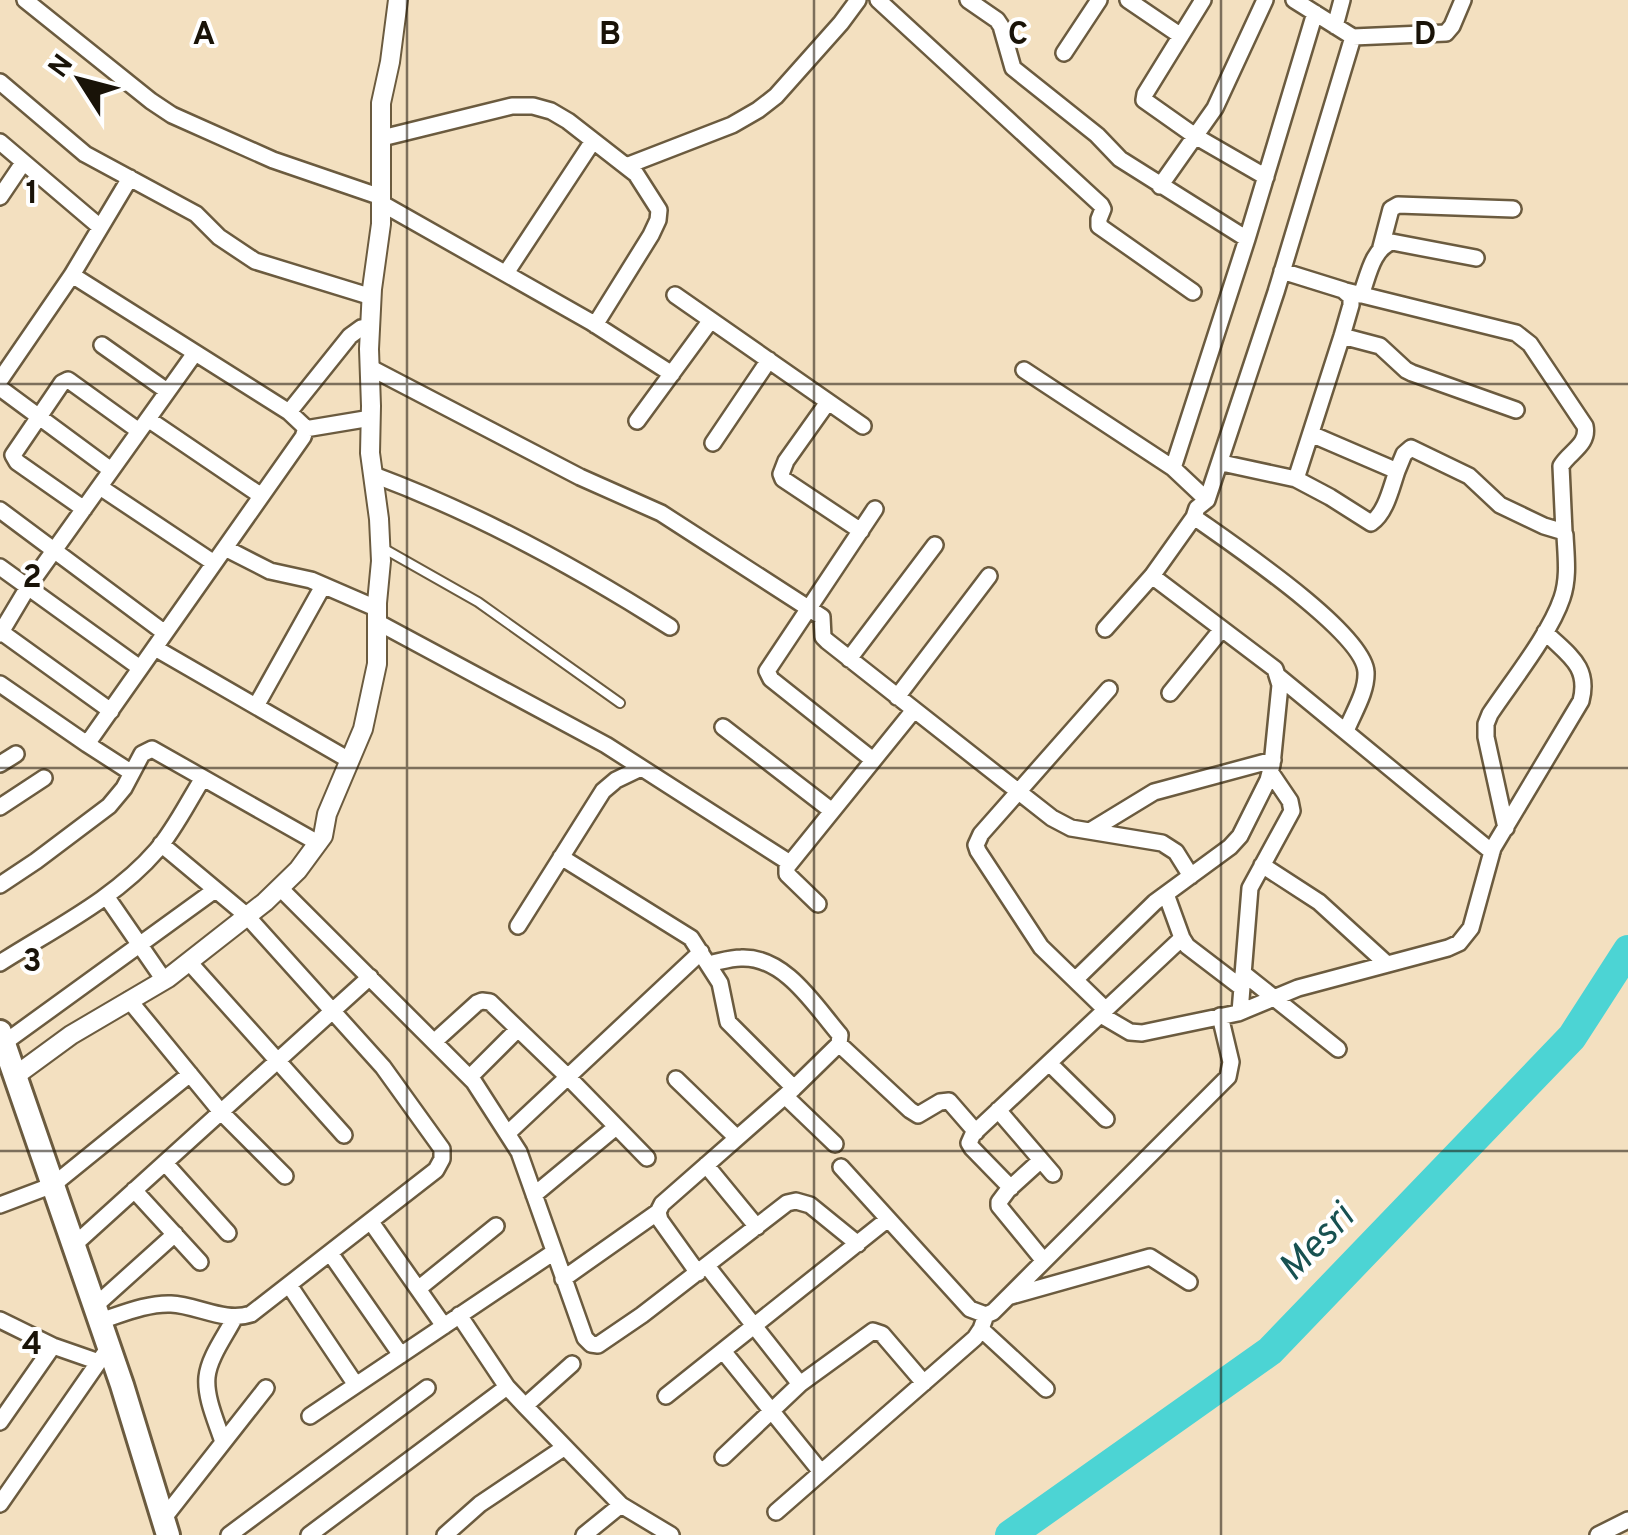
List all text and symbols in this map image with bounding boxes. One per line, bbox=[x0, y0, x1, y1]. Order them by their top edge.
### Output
text: A bbox=[193, 16, 215, 56]
text: B bbox=[599, 16, 621, 56]
text: C bbox=[1008, 16, 1028, 56]
text: D bbox=[1414, 16, 1436, 56]
north arrow bbox=[30, 30, 130, 130]
text: N bbox=[42, 48, 83, 86]
text: 1 bbox=[26, 175, 38, 215]
text: 2 bbox=[22, 559, 42, 599]
text: 3 bbox=[22, 943, 42, 983]
water label: Mesri bbox=[1269, 1193, 1368, 1293]
text: 4 bbox=[22, 1326, 42, 1366]

